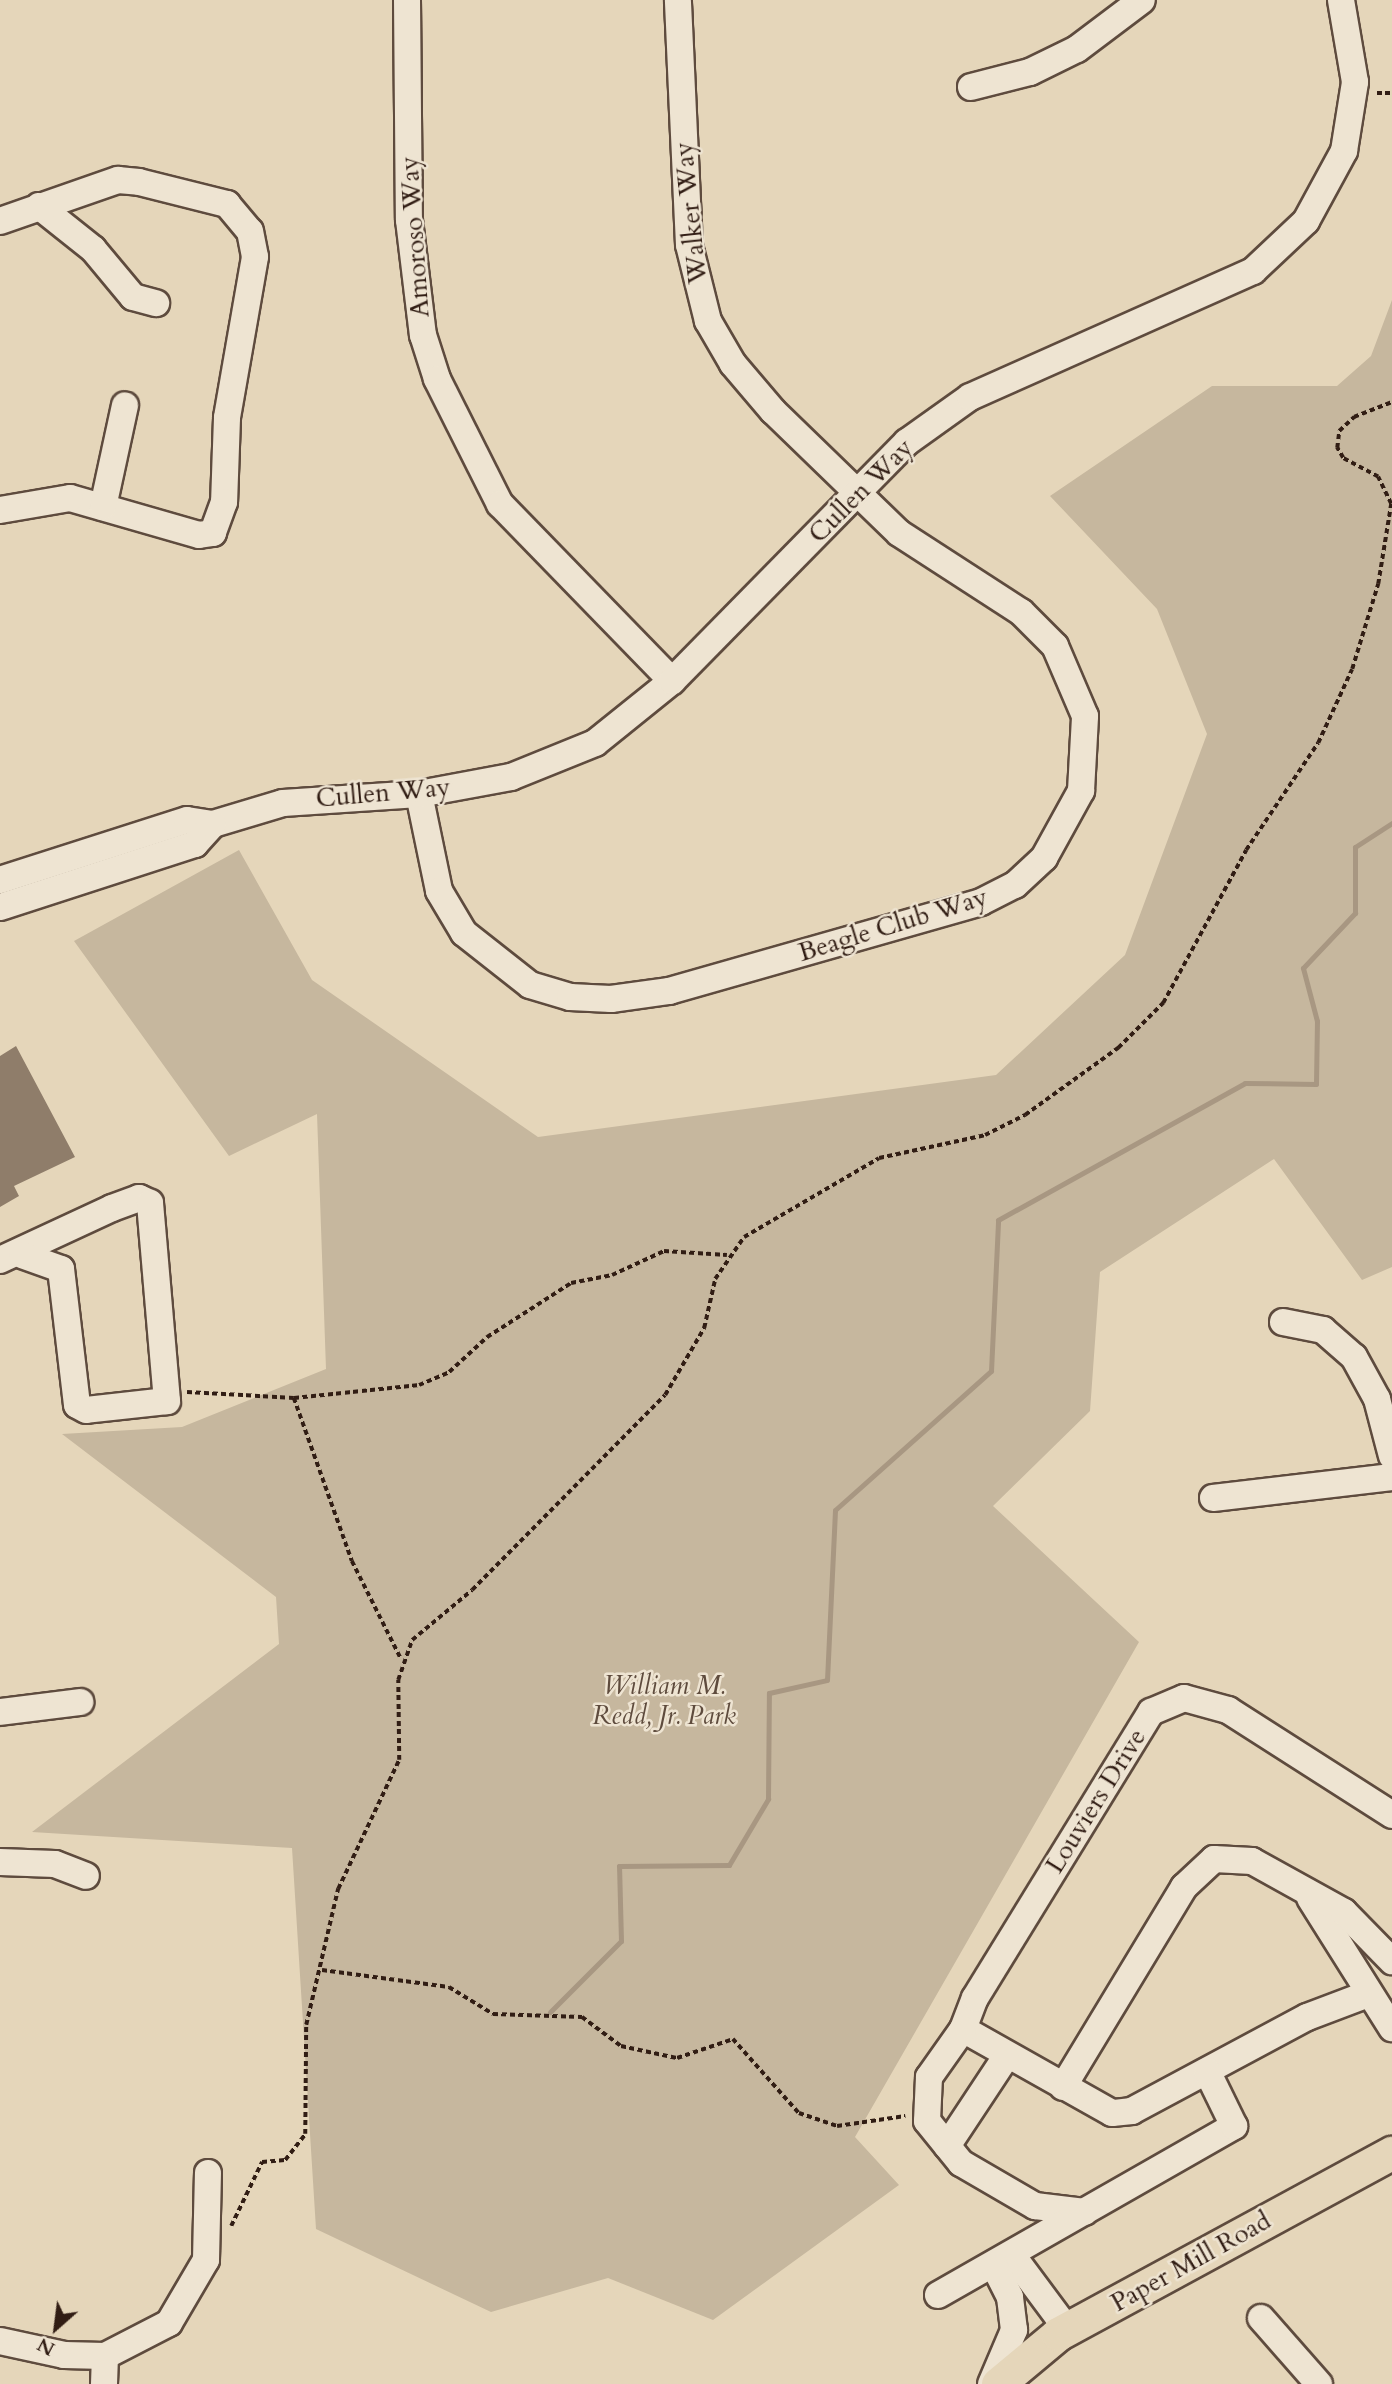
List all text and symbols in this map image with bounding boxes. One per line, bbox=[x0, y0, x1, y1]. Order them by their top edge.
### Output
street label: Walker Way bbox=[668, 141, 714, 285]
street label: Amoroso Way bbox=[394, 155, 436, 319]
street label: Cullen Way bbox=[802, 432, 920, 550]
street label: Cullen Way bbox=[315, 772, 451, 814]
street label: Beagle Club Way bbox=[795, 881, 991, 969]
park label: William M. Redd, Jr. Park bbox=[592, 1670, 736, 1732]
street label: Louviers Drive bbox=[1039, 1723, 1153, 1879]
street label: Paper Mill Road bbox=[1106, 2205, 1276, 2319]
north arrow bbox=[21, 2293, 91, 2363]
text: N bbox=[33, 2331, 60, 2362]

